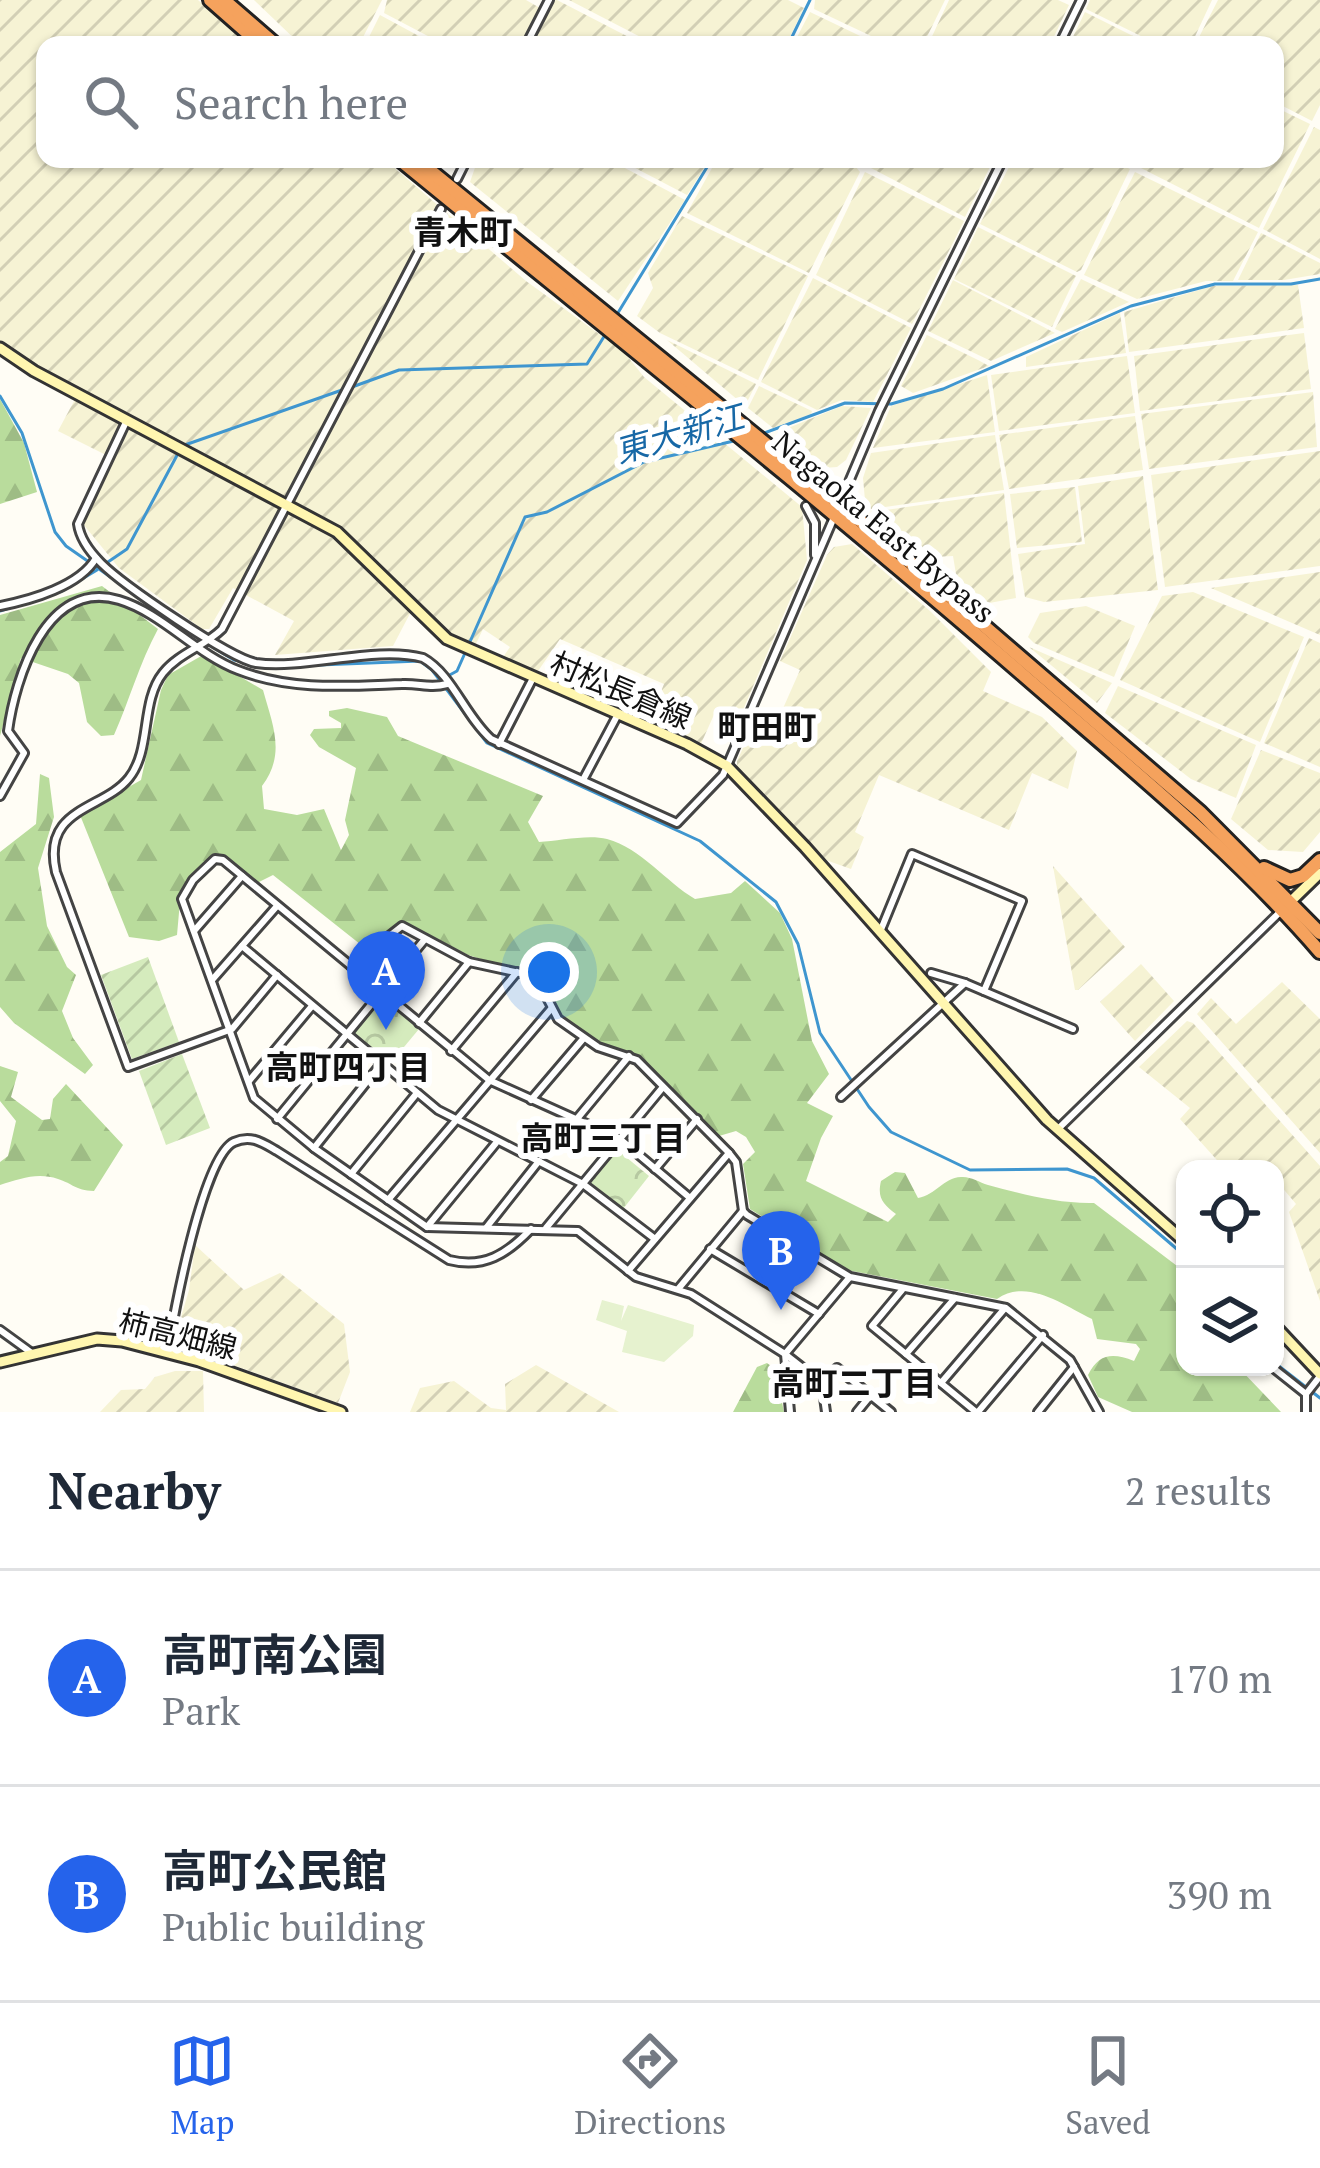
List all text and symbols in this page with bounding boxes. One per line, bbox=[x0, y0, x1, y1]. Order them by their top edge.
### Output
search box bbox=[36, 36, 1284, 168]
icon: search bbox=[78, 69, 144, 135]
text: Search here bbox=[174, 72, 408, 132]
district label: 青木町 bbox=[414, 210, 513, 253]
water label: 東大新江 bbox=[610, 393, 751, 472]
street label: Nagaoka East Bypass bbox=[765, 422, 1003, 632]
street label: 村松長倉線 bbox=[544, 642, 698, 738]
district label: 町田町 bbox=[718, 705, 817, 748]
pin: A bbox=[347, 931, 425, 1030]
your location bbox=[519, 942, 579, 1002]
district label: 高町四丁目 bbox=[266, 1045, 431, 1088]
district label: 高町三丁目 bbox=[521, 1116, 686, 1159]
map controls bbox=[1176, 1160, 1284, 1376]
button: locate bbox=[1176, 1160, 1284, 1268]
pin: B bbox=[742, 1211, 820, 1310]
button: layers bbox=[1176, 1268, 1284, 1376]
street label: 柿高畑線 bbox=[115, 1300, 241, 1368]
district label: 高町二丁目 bbox=[772, 1361, 937, 1404]
text: Nearby bbox=[48, 1456, 221, 1524]
text: 2 results bbox=[1125, 1464, 1272, 1516]
text: 高町南公園 bbox=[162, 1624, 387, 1684]
text: A bbox=[73, 1652, 101, 1704]
text: 170 m bbox=[1167, 1652, 1272, 1704]
text: Park bbox=[162, 1684, 240, 1736]
text: 高町公民館 bbox=[162, 1840, 387, 1900]
text: B bbox=[74, 1868, 100, 1920]
text: 390 m bbox=[1167, 1868, 1272, 1920]
text: Public building bbox=[162, 1900, 424, 1952]
tab: Map bbox=[169, 2028, 235, 2143]
tab: Directions bbox=[574, 2028, 726, 2143]
tab: Saved bbox=[1065, 2028, 1151, 2143]

